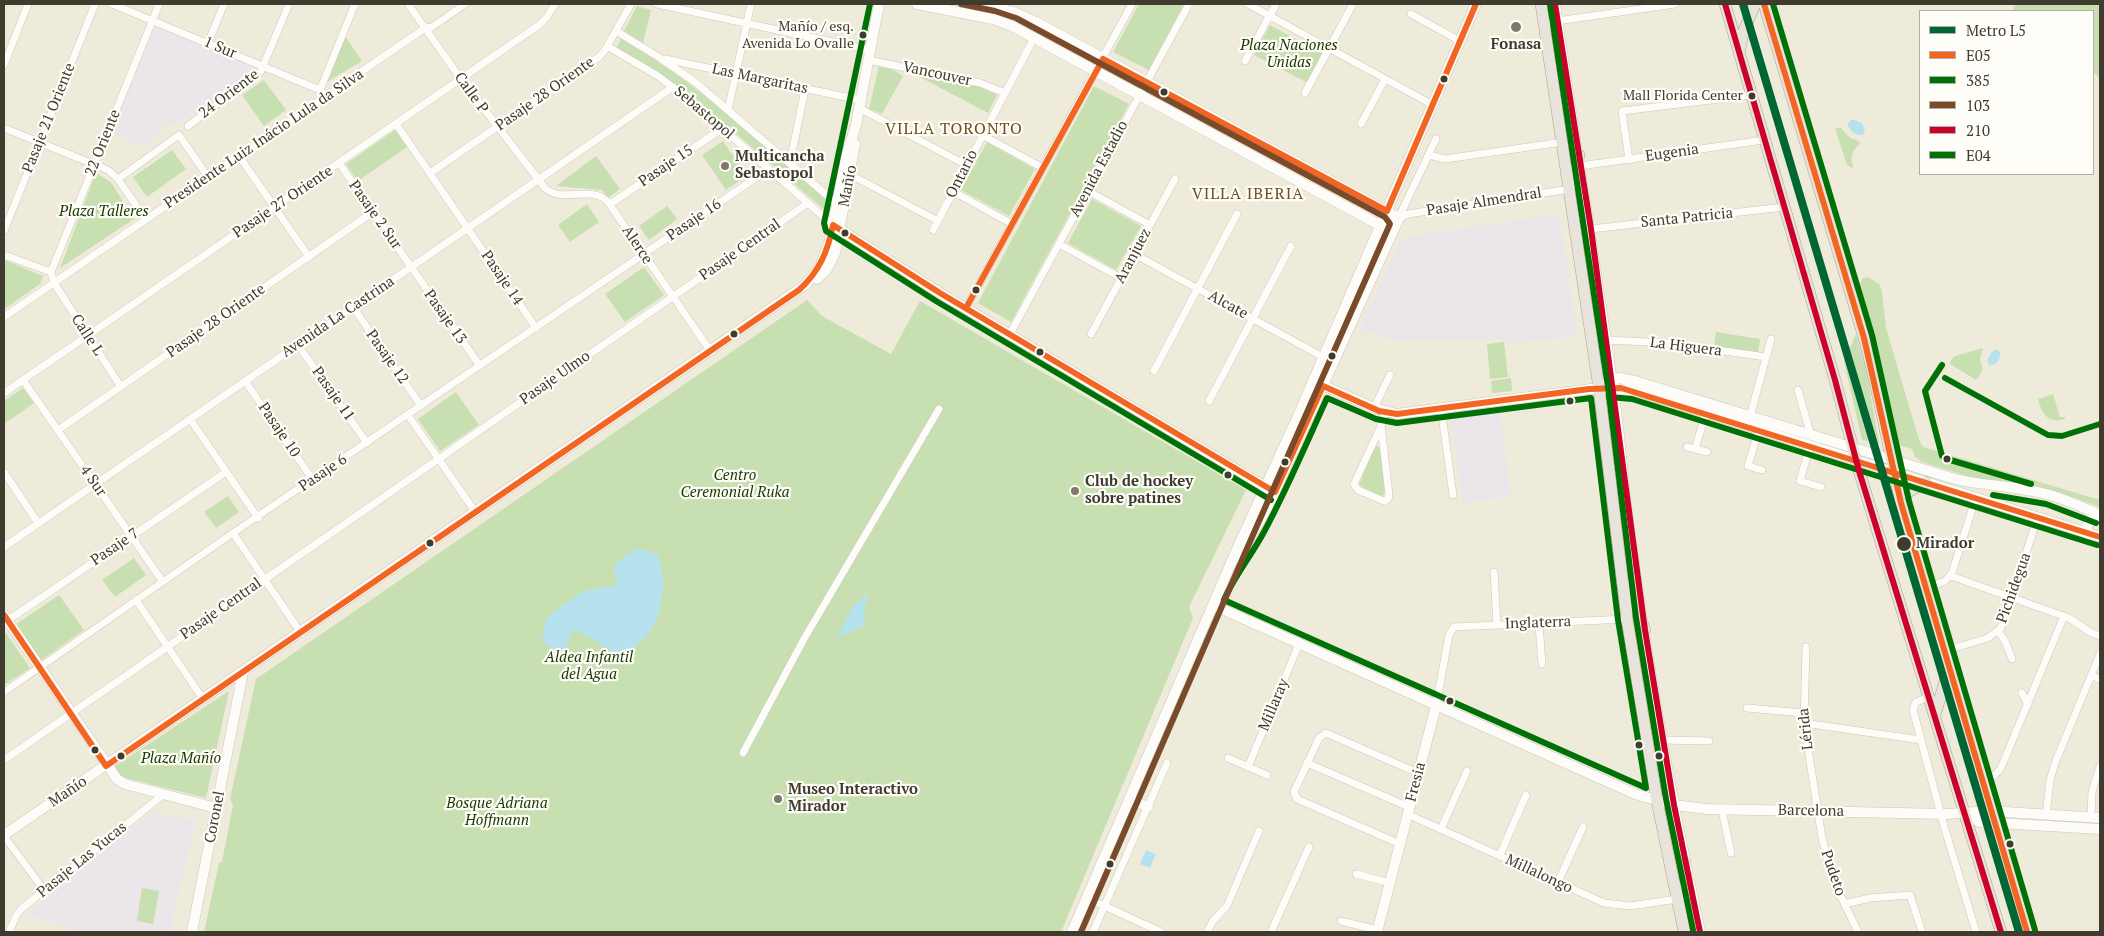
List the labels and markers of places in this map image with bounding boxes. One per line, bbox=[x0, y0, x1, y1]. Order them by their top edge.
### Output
place label: Mañío / esq. Avenida Lo Ovalle bbox=[742, 19, 854, 52]
marker: Fonasa bbox=[1509, 20, 1523, 34]
marker: Mañío / esq. Avenida Lo Ovalle bbox=[858, 30, 868, 40]
place label: Fonasa bbox=[1491, 36, 1541, 54]
unlabelled marker bbox=[1439, 74, 1449, 84]
unlabelled marker bbox=[1159, 87, 1169, 97]
place label: Mall Florida Center bbox=[1623, 88, 1743, 104]
marker: Mall Florida Center bbox=[1747, 91, 1757, 101]
place label: Multicancha Sebastopol bbox=[735, 148, 825, 183]
marker: Multicancha Sebastopol bbox=[719, 160, 731, 172]
unlabelled marker bbox=[840, 228, 850, 238]
unlabelled marker bbox=[971, 285, 981, 295]
unlabelled marker bbox=[729, 329, 739, 339]
unlabelled marker bbox=[1035, 347, 1045, 357]
unlabelled marker bbox=[1327, 351, 1337, 361]
unlabelled marker bbox=[1565, 396, 1575, 406]
unlabelled marker bbox=[1942, 454, 1952, 464]
unlabelled marker bbox=[1280, 457, 1290, 467]
unlabelled marker bbox=[1223, 470, 1233, 480]
place label: Club de hockey sobre patines bbox=[1085, 473, 1193, 508]
marker: Club de hockey sobre patines bbox=[1069, 485, 1081, 497]
marker: Mirador bbox=[1895, 535, 1913, 553]
place label: Mirador bbox=[1916, 535, 1974, 553]
unlabelled marker bbox=[425, 538, 435, 548]
unlabelled marker bbox=[1445, 696, 1455, 706]
unlabelled marker bbox=[1634, 740, 1644, 750]
unlabelled marker bbox=[90, 745, 100, 755]
unlabelled marker bbox=[116, 751, 126, 761]
unlabelled marker bbox=[1654, 751, 1664, 761]
place label: Museo Interactivo Mirador bbox=[788, 781, 918, 816]
marker: Museo Interactivo Mirador bbox=[772, 793, 784, 805]
unlabelled marker bbox=[2005, 839, 2015, 849]
unlabelled marker bbox=[1105, 859, 1115, 869]

